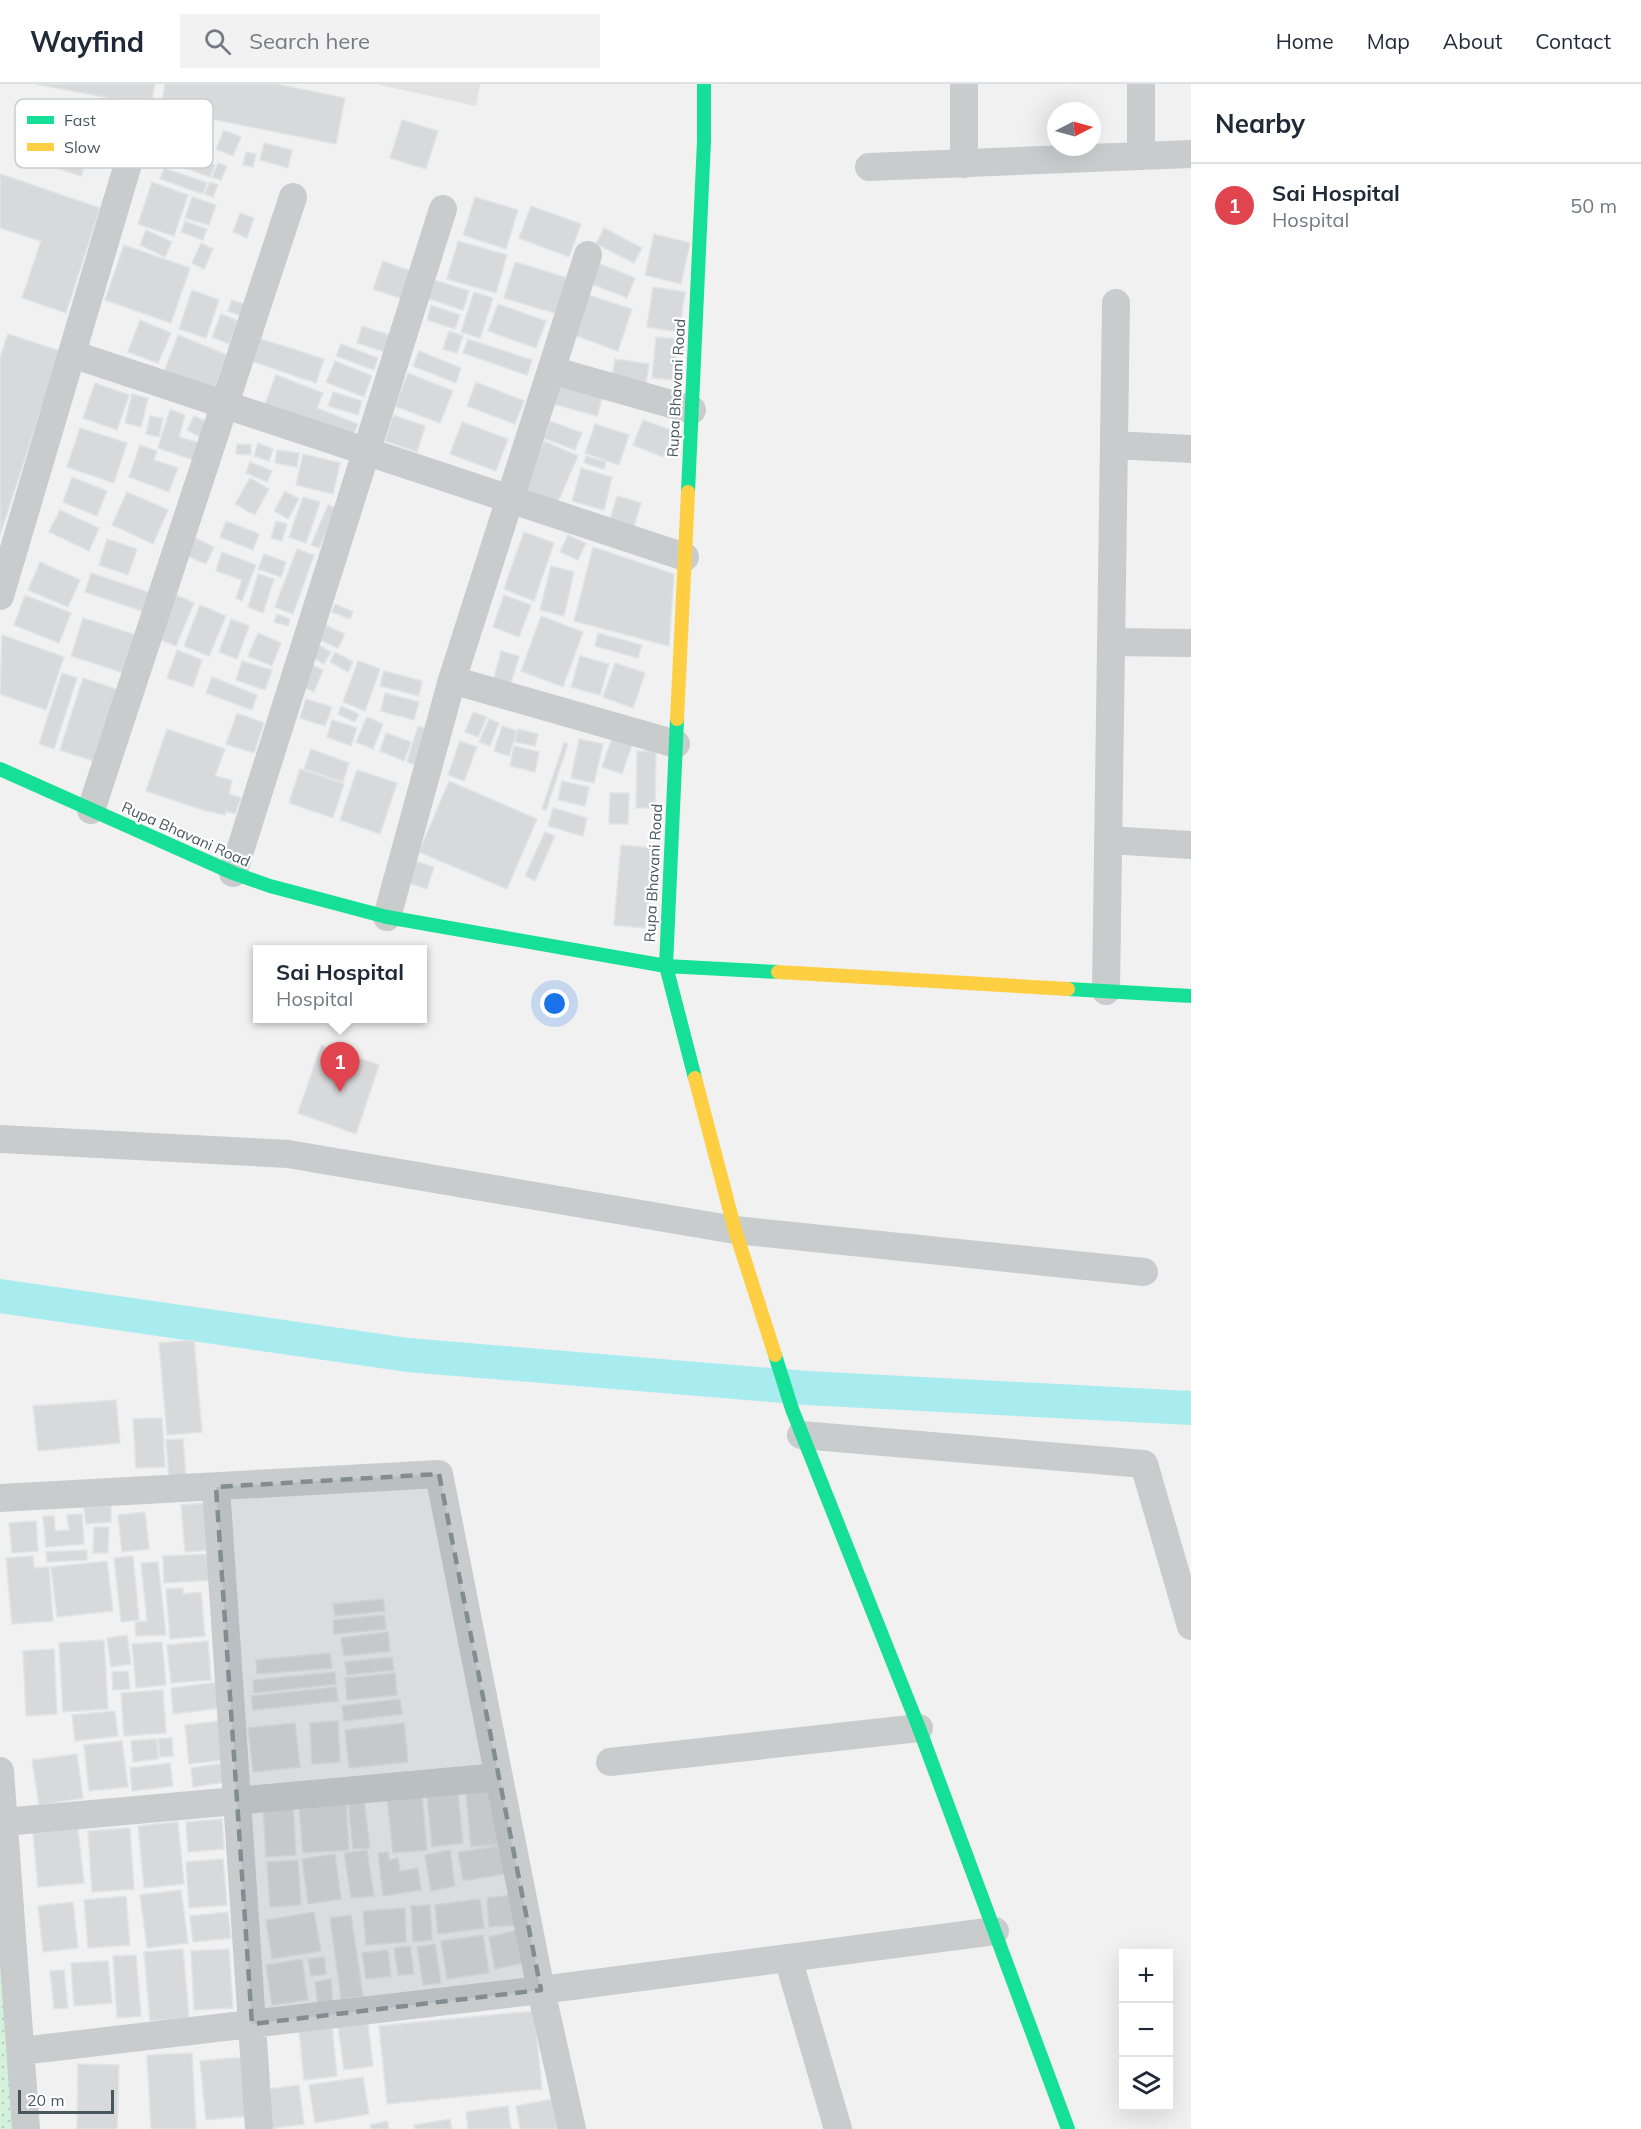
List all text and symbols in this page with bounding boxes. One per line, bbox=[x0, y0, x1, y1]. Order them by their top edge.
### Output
search box bbox=[180, 14, 600, 68]
text: Wayfind bbox=[30, 24, 144, 59]
icon: search bbox=[201, 25, 234, 58]
text: Search here bbox=[249, 27, 370, 55]
text: Home bbox=[1276, 28, 1334, 54]
text: Map bbox=[1367, 28, 1410, 54]
text: About bbox=[1443, 28, 1502, 54]
text: Contact bbox=[1535, 28, 1611, 54]
legend bbox=[15, 99, 213, 168]
north arrow bbox=[1047, 102, 1101, 156]
text: Nearby bbox=[1215, 107, 1305, 140]
text: Fast bbox=[64, 110, 96, 130]
text: Slow bbox=[64, 137, 101, 157]
text: Sai Hospital bbox=[1272, 179, 1400, 207]
text: 1 bbox=[1229, 193, 1241, 218]
text: 50 m bbox=[1570, 193, 1617, 218]
text: Hospital bbox=[1272, 207, 1349, 232]
street label: Rupa Bhavani Road bbox=[663, 318, 689, 458]
street label: Rupa Bhavani Road bbox=[119, 797, 253, 871]
street label: Rupa Bhavani Road bbox=[640, 803, 666, 943]
popup bbox=[253, 945, 427, 1023]
text: Sai Hospital bbox=[276, 958, 404, 986]
text: Hospital bbox=[276, 986, 353, 1011]
your location bbox=[540, 989, 569, 1018]
pin: 1 bbox=[320, 1042, 360, 1092]
map controls bbox=[1119, 1949, 1173, 2111]
button: + bbox=[1119, 1949, 1173, 2003]
button: − bbox=[1119, 2003, 1173, 2057]
button: layers bbox=[1119, 2057, 1173, 2111]
scale bar bbox=[18, 2087, 114, 2114]
text: 20 m bbox=[27, 2090, 64, 2110]

